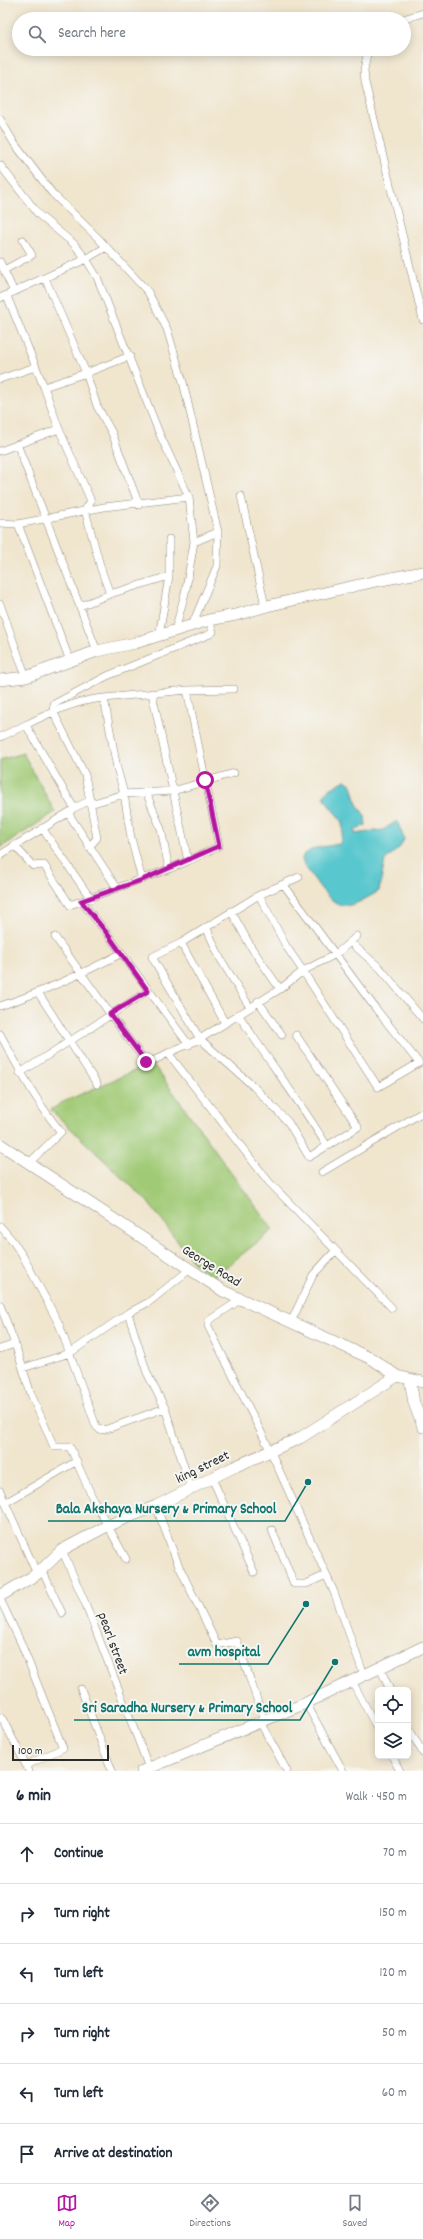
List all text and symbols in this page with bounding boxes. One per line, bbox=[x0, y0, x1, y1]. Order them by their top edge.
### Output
search box bbox=[12, 12, 411, 56]
icon: search bbox=[26, 23, 48, 45]
text: Search here bbox=[58, 23, 126, 45]
route start bbox=[196, 771, 214, 789]
route end bbox=[137, 1053, 155, 1071]
street label: George Road bbox=[178, 1241, 244, 1293]
street label: king street bbox=[172, 1446, 233, 1489]
callout: Bala Akshaya Nursery & Primary School bbox=[48, 1494, 285, 1521]
text: Bala Akshaya Nursery & Primary School bbox=[56, 1499, 277, 1521]
street label: pearl street bbox=[92, 1610, 133, 1677]
callout: avm hospital bbox=[179, 1637, 268, 1664]
text: avm hospital bbox=[188, 1642, 261, 1664]
map controls bbox=[375, 1687, 411, 1759]
button: locate bbox=[375, 1687, 411, 1723]
callout: Sri Saradha Nursery & Primary School bbox=[74, 1693, 300, 1720]
text: Sri Saradha Nursery & Primary School bbox=[82, 1698, 293, 1720]
button: layers bbox=[375, 1723, 411, 1759]
scale bar bbox=[12, 1743, 109, 1762]
text: 100 m bbox=[18, 1744, 42, 1760]
text: 6 min bbox=[16, 1785, 51, 1809]
text: Walk · 450 m bbox=[346, 1788, 407, 1807]
icon: ahead bbox=[16, 1843, 38, 1865]
text: Continue bbox=[54, 1843, 103, 1865]
text: 70 m bbox=[383, 1844, 407, 1863]
icon: right bbox=[16, 1903, 38, 1925]
text: Turn right bbox=[54, 1903, 110, 1925]
text: 150 m bbox=[379, 1904, 407, 1923]
icon: left bbox=[16, 1963, 38, 1985]
text: Turn left bbox=[54, 1963, 103, 1985]
text: 120 m bbox=[379, 1964, 407, 1983]
icon: right bbox=[16, 2023, 38, 2045]
text: Turn right bbox=[54, 2023, 110, 2045]
text: 50 m bbox=[382, 2024, 407, 2043]
icon: left bbox=[16, 2083, 38, 2105]
text: Turn left bbox=[54, 2083, 103, 2105]
text: 60 m bbox=[382, 2084, 407, 2103]
icon: arrive bbox=[16, 2143, 38, 2165]
text: Arrive at destination bbox=[54, 2143, 172, 2165]
tab: Map bbox=[56, 2192, 78, 2232]
tab: Directions bbox=[189, 2192, 231, 2232]
tab: Saved bbox=[343, 2192, 367, 2232]

